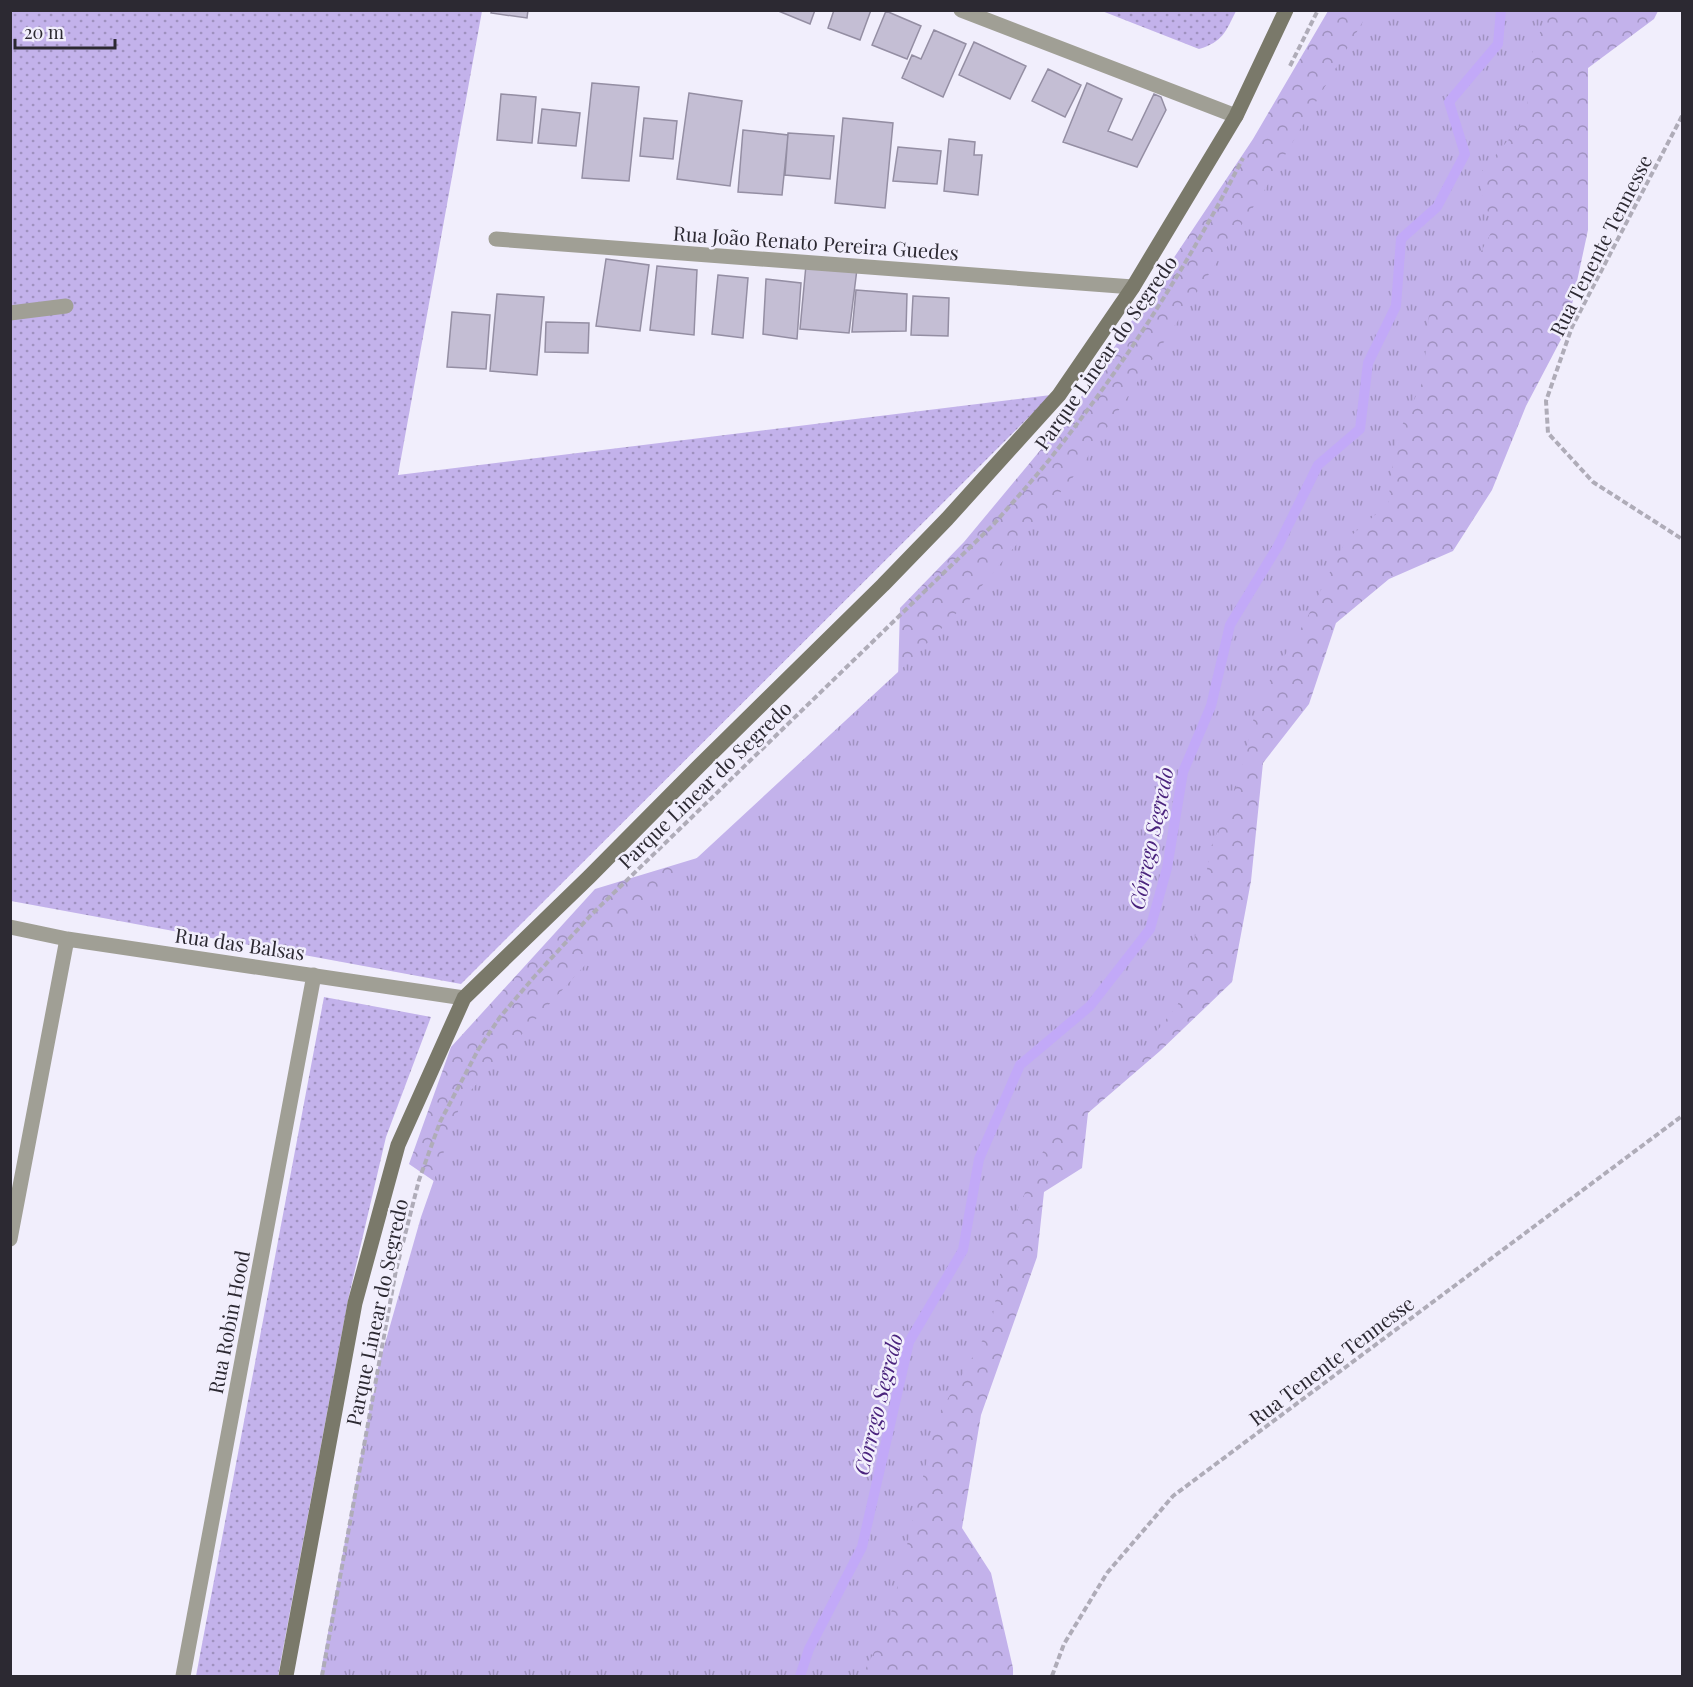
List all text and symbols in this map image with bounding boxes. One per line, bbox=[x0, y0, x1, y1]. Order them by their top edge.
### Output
scale bar bbox=[15, 12, 116, 50]
text: 20 m bbox=[24, 20, 64, 44]
street label: Rua Tenente Tennesse bbox=[1543, 150, 1657, 340]
street label: Rua João Renato Pereira Guedes bbox=[672, 219, 960, 265]
street label: Parque Linear do Segredo bbox=[1028, 249, 1182, 454]
street label: Parque Linear do Segredo bbox=[611, 694, 797, 874]
water label: Córrego Segredo bbox=[1121, 764, 1179, 912]
street label: Rua das Balsas bbox=[173, 921, 307, 965]
street label: Parque Linear do Segredo bbox=[339, 1196, 413, 1428]
street label: Rua Robin Hood bbox=[201, 1248, 255, 1396]
street label: Rua Tenente Tennesse bbox=[1243, 1289, 1419, 1431]
water label: Córrego Segredo bbox=[846, 1330, 908, 1478]

